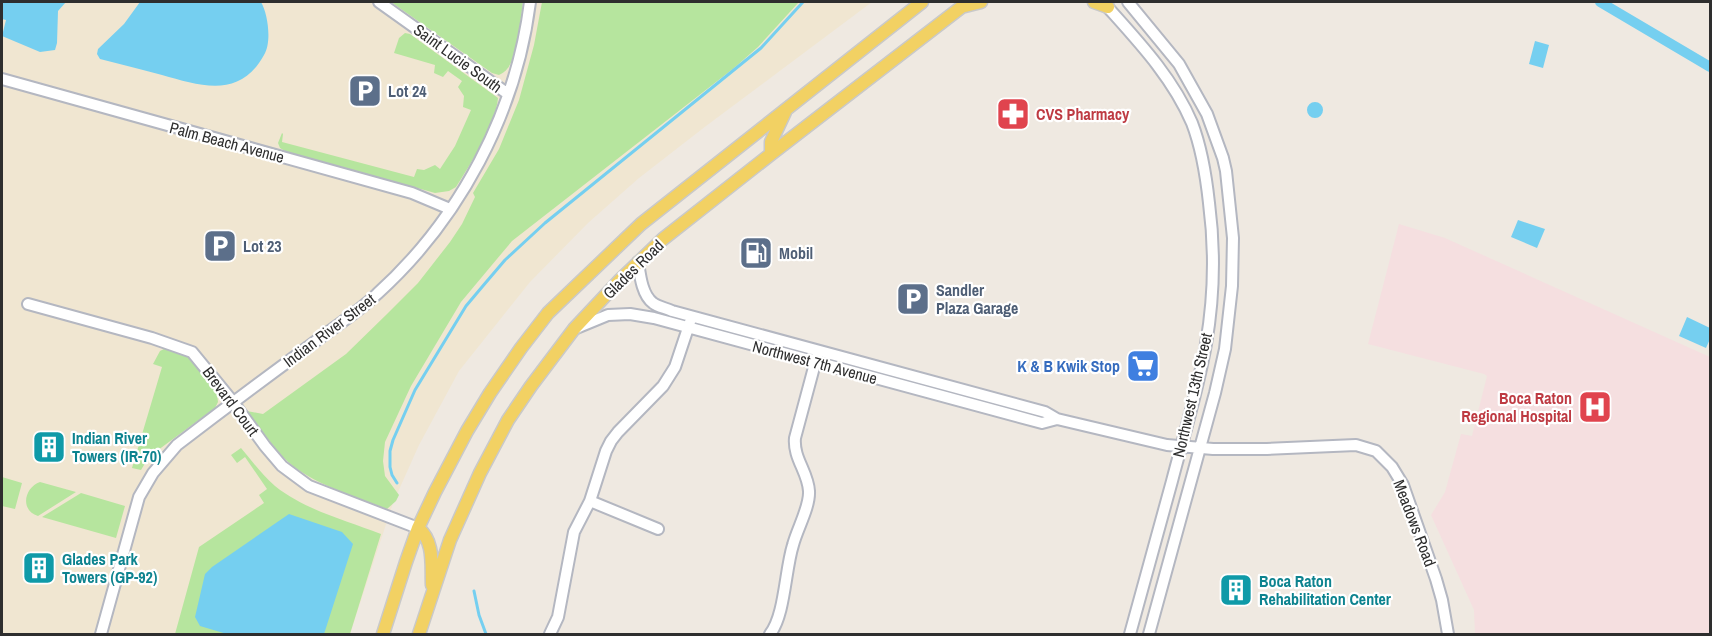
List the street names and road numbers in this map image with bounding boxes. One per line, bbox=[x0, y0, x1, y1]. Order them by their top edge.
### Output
street label: Saint Lucie South bbox=[409, 18, 507, 98]
street label: Palm Beach Avenue bbox=[167, 116, 287, 168]
street label: Glades Road bbox=[598, 234, 668, 304]
street label: Indian River Street bbox=[278, 288, 380, 372]
street label: Northwest 13th Street bbox=[1167, 330, 1217, 459]
street label: Northwest 7th Avenue bbox=[750, 335, 880, 389]
street label: Brevard Court bbox=[198, 362, 265, 441]
street label: Meadows Road bbox=[1388, 477, 1442, 569]

